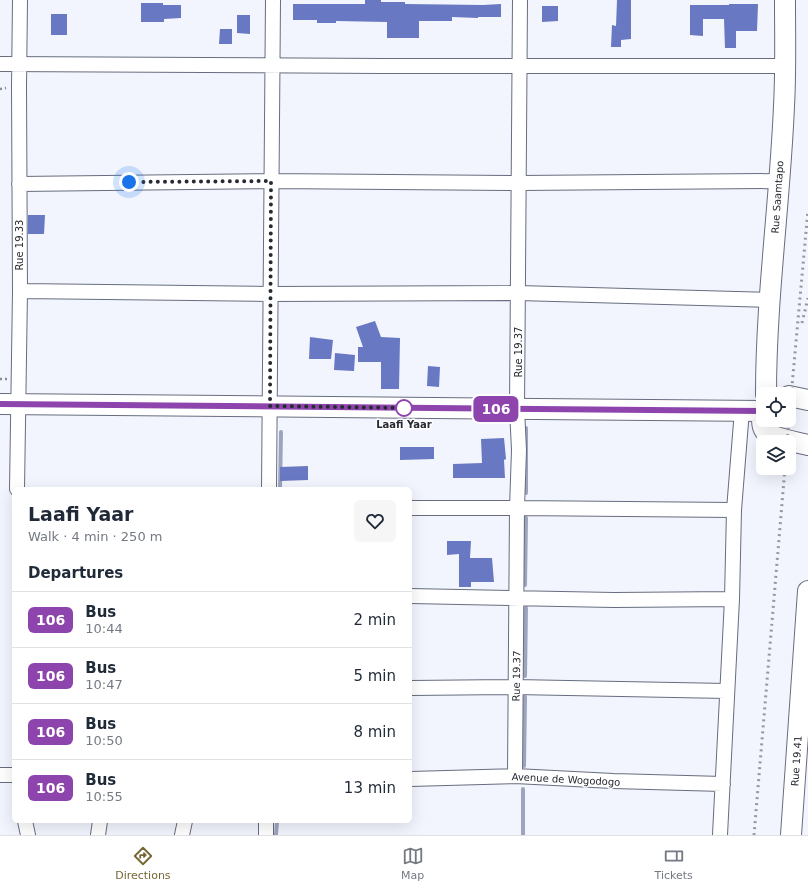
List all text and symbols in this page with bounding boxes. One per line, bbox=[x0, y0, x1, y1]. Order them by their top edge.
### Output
street label: Rue Saamtapo bbox=[769, 160, 786, 234]
your location bbox=[119, 172, 139, 192]
street label: Rue 19.33 bbox=[14, 220, 25, 270]
street label: Rue 19.37 bbox=[513, 327, 524, 377]
map controls bbox=[756, 387, 796, 475]
button: locate bbox=[756, 387, 796, 427]
line badge: 106 bbox=[473, 396, 519, 422]
marker: Laafi Yaar bbox=[395, 399, 413, 417]
text: 106 bbox=[481, 401, 511, 417]
place label: Laafi Yaar bbox=[376, 419, 432, 430]
button: layers bbox=[756, 435, 796, 475]
button: heart bbox=[354, 500, 396, 542]
text: Laafi Yaar bbox=[28, 503, 133, 525]
text: Walk · 4 min · 250 m bbox=[28, 529, 162, 544]
text: Departures bbox=[28, 564, 123, 582]
text: Bus bbox=[85, 603, 116, 621]
text: 2 min bbox=[353, 611, 396, 629]
text: 106 bbox=[36, 612, 65, 628]
text: 10:44 bbox=[85, 621, 123, 636]
street label: Rue 19.37 bbox=[511, 651, 522, 701]
text: Bus bbox=[85, 659, 116, 677]
text: 5 min bbox=[353, 667, 396, 685]
text: 106 bbox=[36, 668, 65, 684]
text: 10:47 bbox=[85, 677, 123, 692]
text: Bus bbox=[85, 715, 116, 733]
text: 8 min bbox=[353, 723, 396, 741]
text: 106 bbox=[36, 724, 65, 740]
text: 10:50 bbox=[85, 733, 123, 748]
street label: Rue 19.41 bbox=[789, 735, 804, 787]
text: Bus bbox=[85, 771, 116, 789]
street label: Avenue de Wogodogo bbox=[511, 771, 621, 788]
text: 13 min bbox=[344, 779, 396, 797]
text: 106 bbox=[36, 780, 65, 796]
text: 10:55 bbox=[85, 789, 123, 804]
tab: Directions bbox=[115, 845, 171, 882]
tab: Map bbox=[401, 845, 424, 882]
tab: Tickets bbox=[655, 845, 693, 882]

